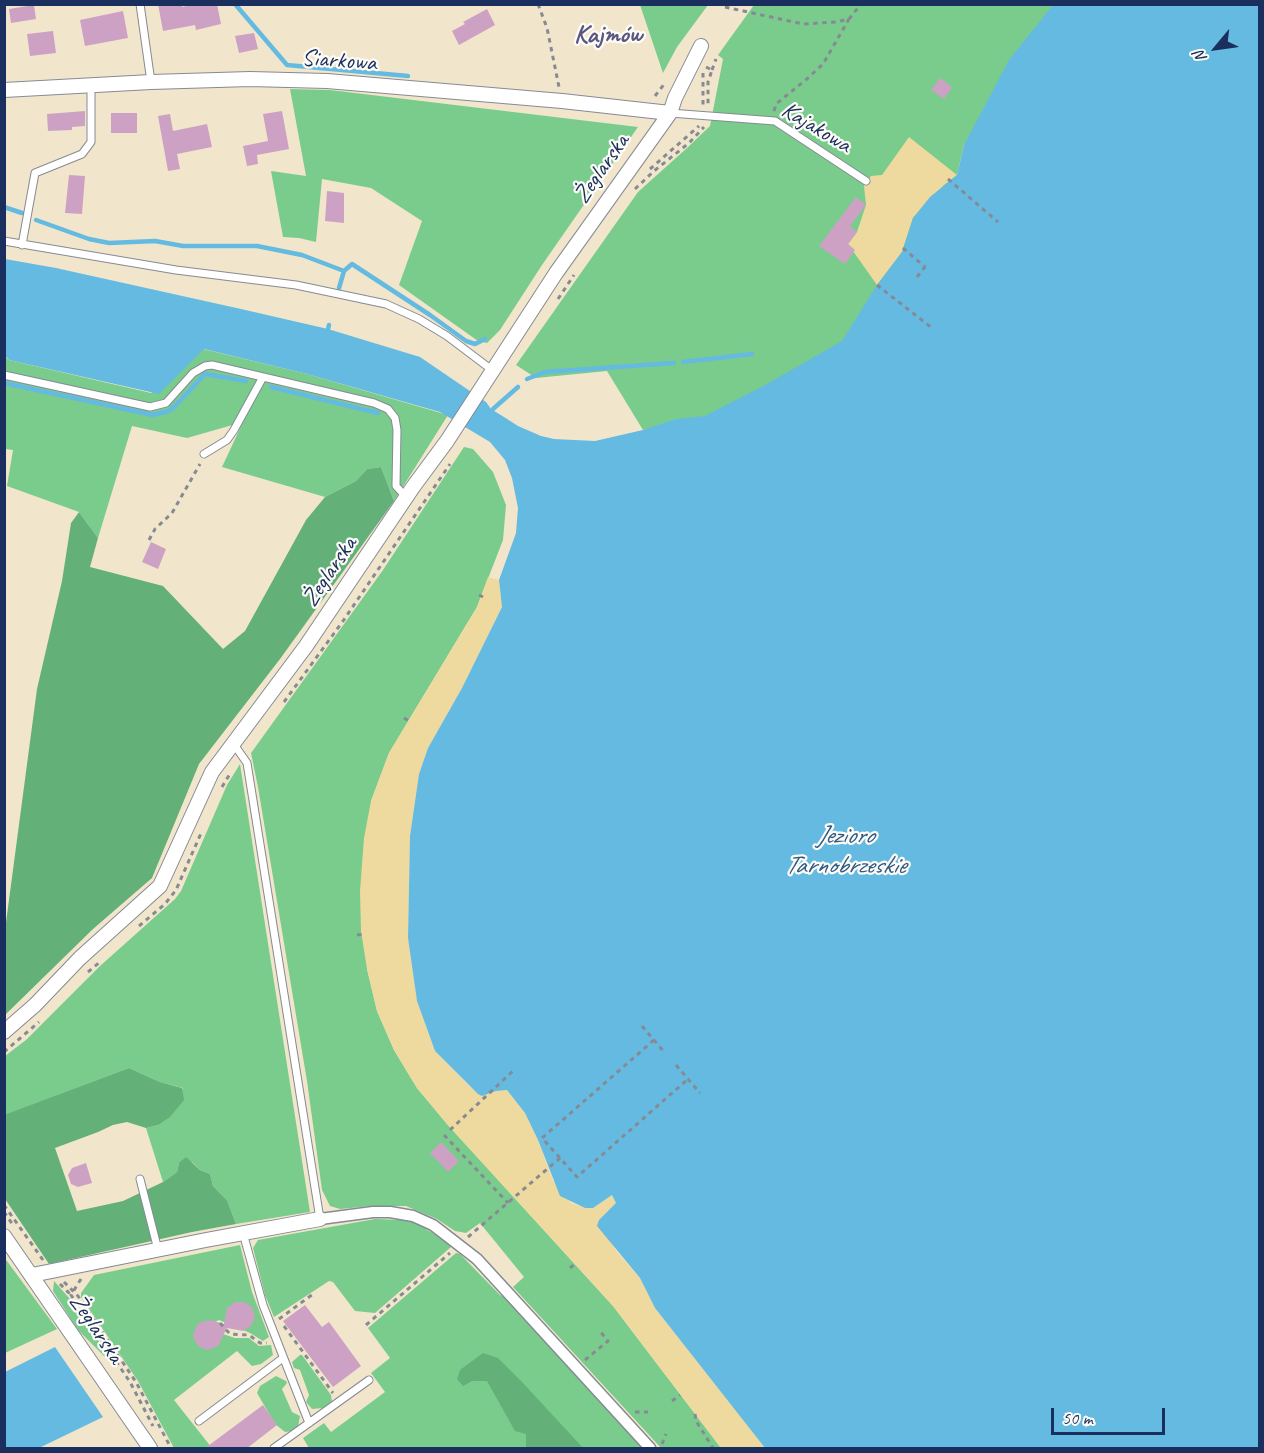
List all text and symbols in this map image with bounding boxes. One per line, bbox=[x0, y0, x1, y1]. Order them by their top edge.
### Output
north arrow bbox=[1186, 18, 1246, 78]
district label: Kajmów bbox=[574, 19, 642, 51]
street label: Siarkowa bbox=[301, 44, 377, 78]
text: N bbox=[1189, 48, 1211, 66]
street label: Kajakowa bbox=[776, 96, 856, 160]
street label: Żeglarska bbox=[568, 129, 636, 209]
street label: Żeglarska bbox=[296, 532, 364, 612]
water label: Jezioro Tarnobrzeskie bbox=[785, 820, 905, 882]
street label: Żeglarska bbox=[62, 1289, 130, 1369]
scale bar bbox=[1054, 1396, 1168, 1434]
text: 50 m bbox=[1062, 1407, 1093, 1429]

